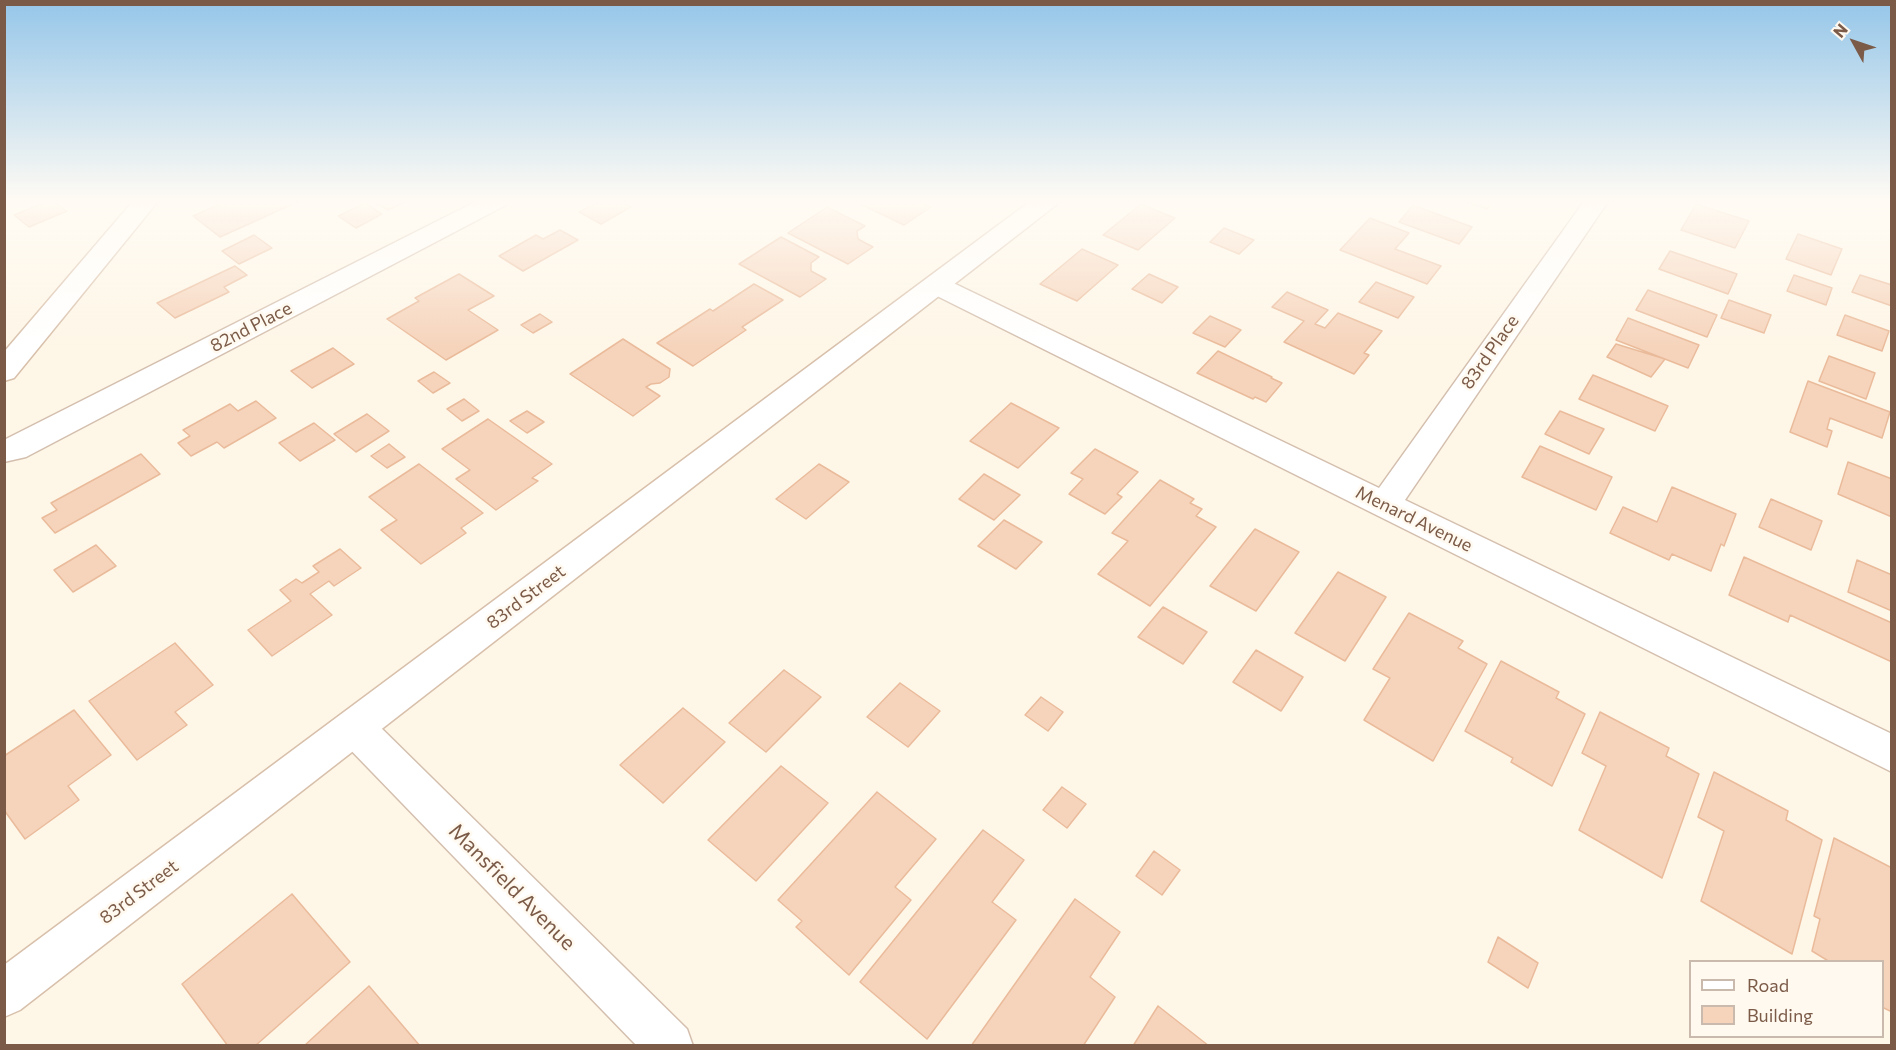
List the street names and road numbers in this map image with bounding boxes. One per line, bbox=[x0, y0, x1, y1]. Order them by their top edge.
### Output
street label: 82nd Place bbox=[207, 297, 295, 357]
street label: 83rd Place bbox=[1457, 311, 1523, 393]
street label: Menard Avenue bbox=[1352, 481, 1476, 557]
street label: 83rd Street bbox=[482, 560, 570, 634]
street label: Mansfield Avenue bbox=[443, 818, 581, 956]
street label: 83rd Street bbox=[95, 855, 183, 929]

